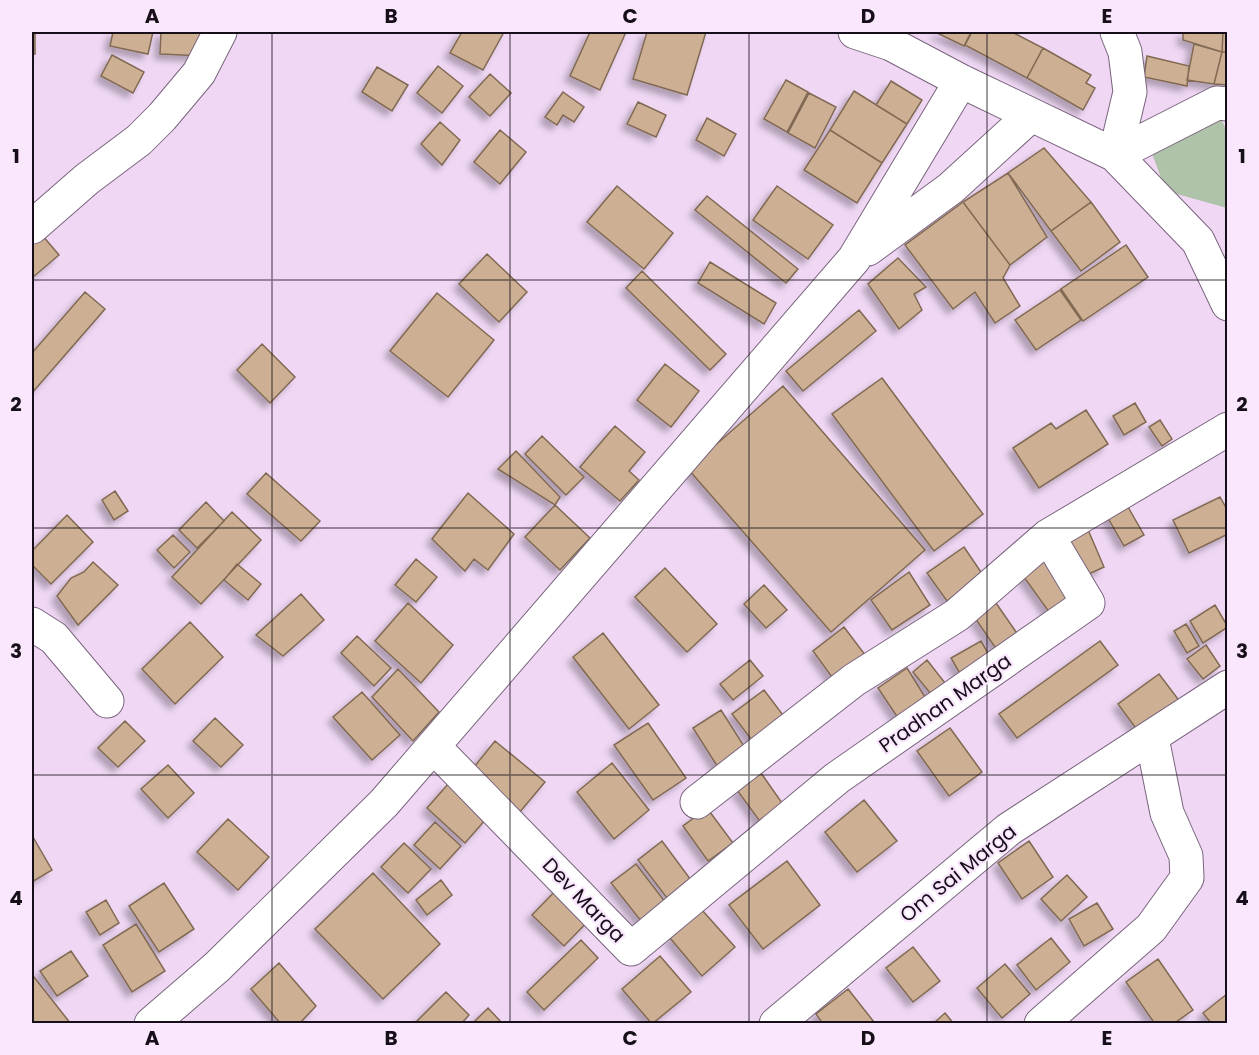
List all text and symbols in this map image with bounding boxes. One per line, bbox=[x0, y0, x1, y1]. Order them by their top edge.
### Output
text: A bbox=[145, 2, 160, 30]
text: B bbox=[384, 2, 398, 30]
text: C bbox=[622, 2, 638, 30]
text: D bbox=[861, 2, 875, 30]
text: E bbox=[1102, 2, 1112, 30]
text: 1 bbox=[12, 142, 20, 170]
text: 1 bbox=[1238, 142, 1246, 170]
text: 2 bbox=[10, 390, 22, 418]
text: 2 bbox=[1236, 390, 1248, 418]
text: 3 bbox=[10, 637, 22, 665]
text: 3 bbox=[1236, 637, 1248, 665]
street label: Pradhan Marga bbox=[873, 647, 1017, 759]
street label: Om Sai Marga bbox=[894, 817, 1022, 929]
street label: Dev Marga bbox=[536, 851, 632, 949]
text: 4 bbox=[9, 884, 23, 912]
text: 4 bbox=[1235, 884, 1249, 912]
text: A bbox=[145, 1024, 160, 1052]
text: B bbox=[384, 1024, 398, 1052]
text: C bbox=[622, 1024, 638, 1052]
text: D bbox=[861, 1024, 875, 1052]
text: E bbox=[1102, 1024, 1112, 1052]

